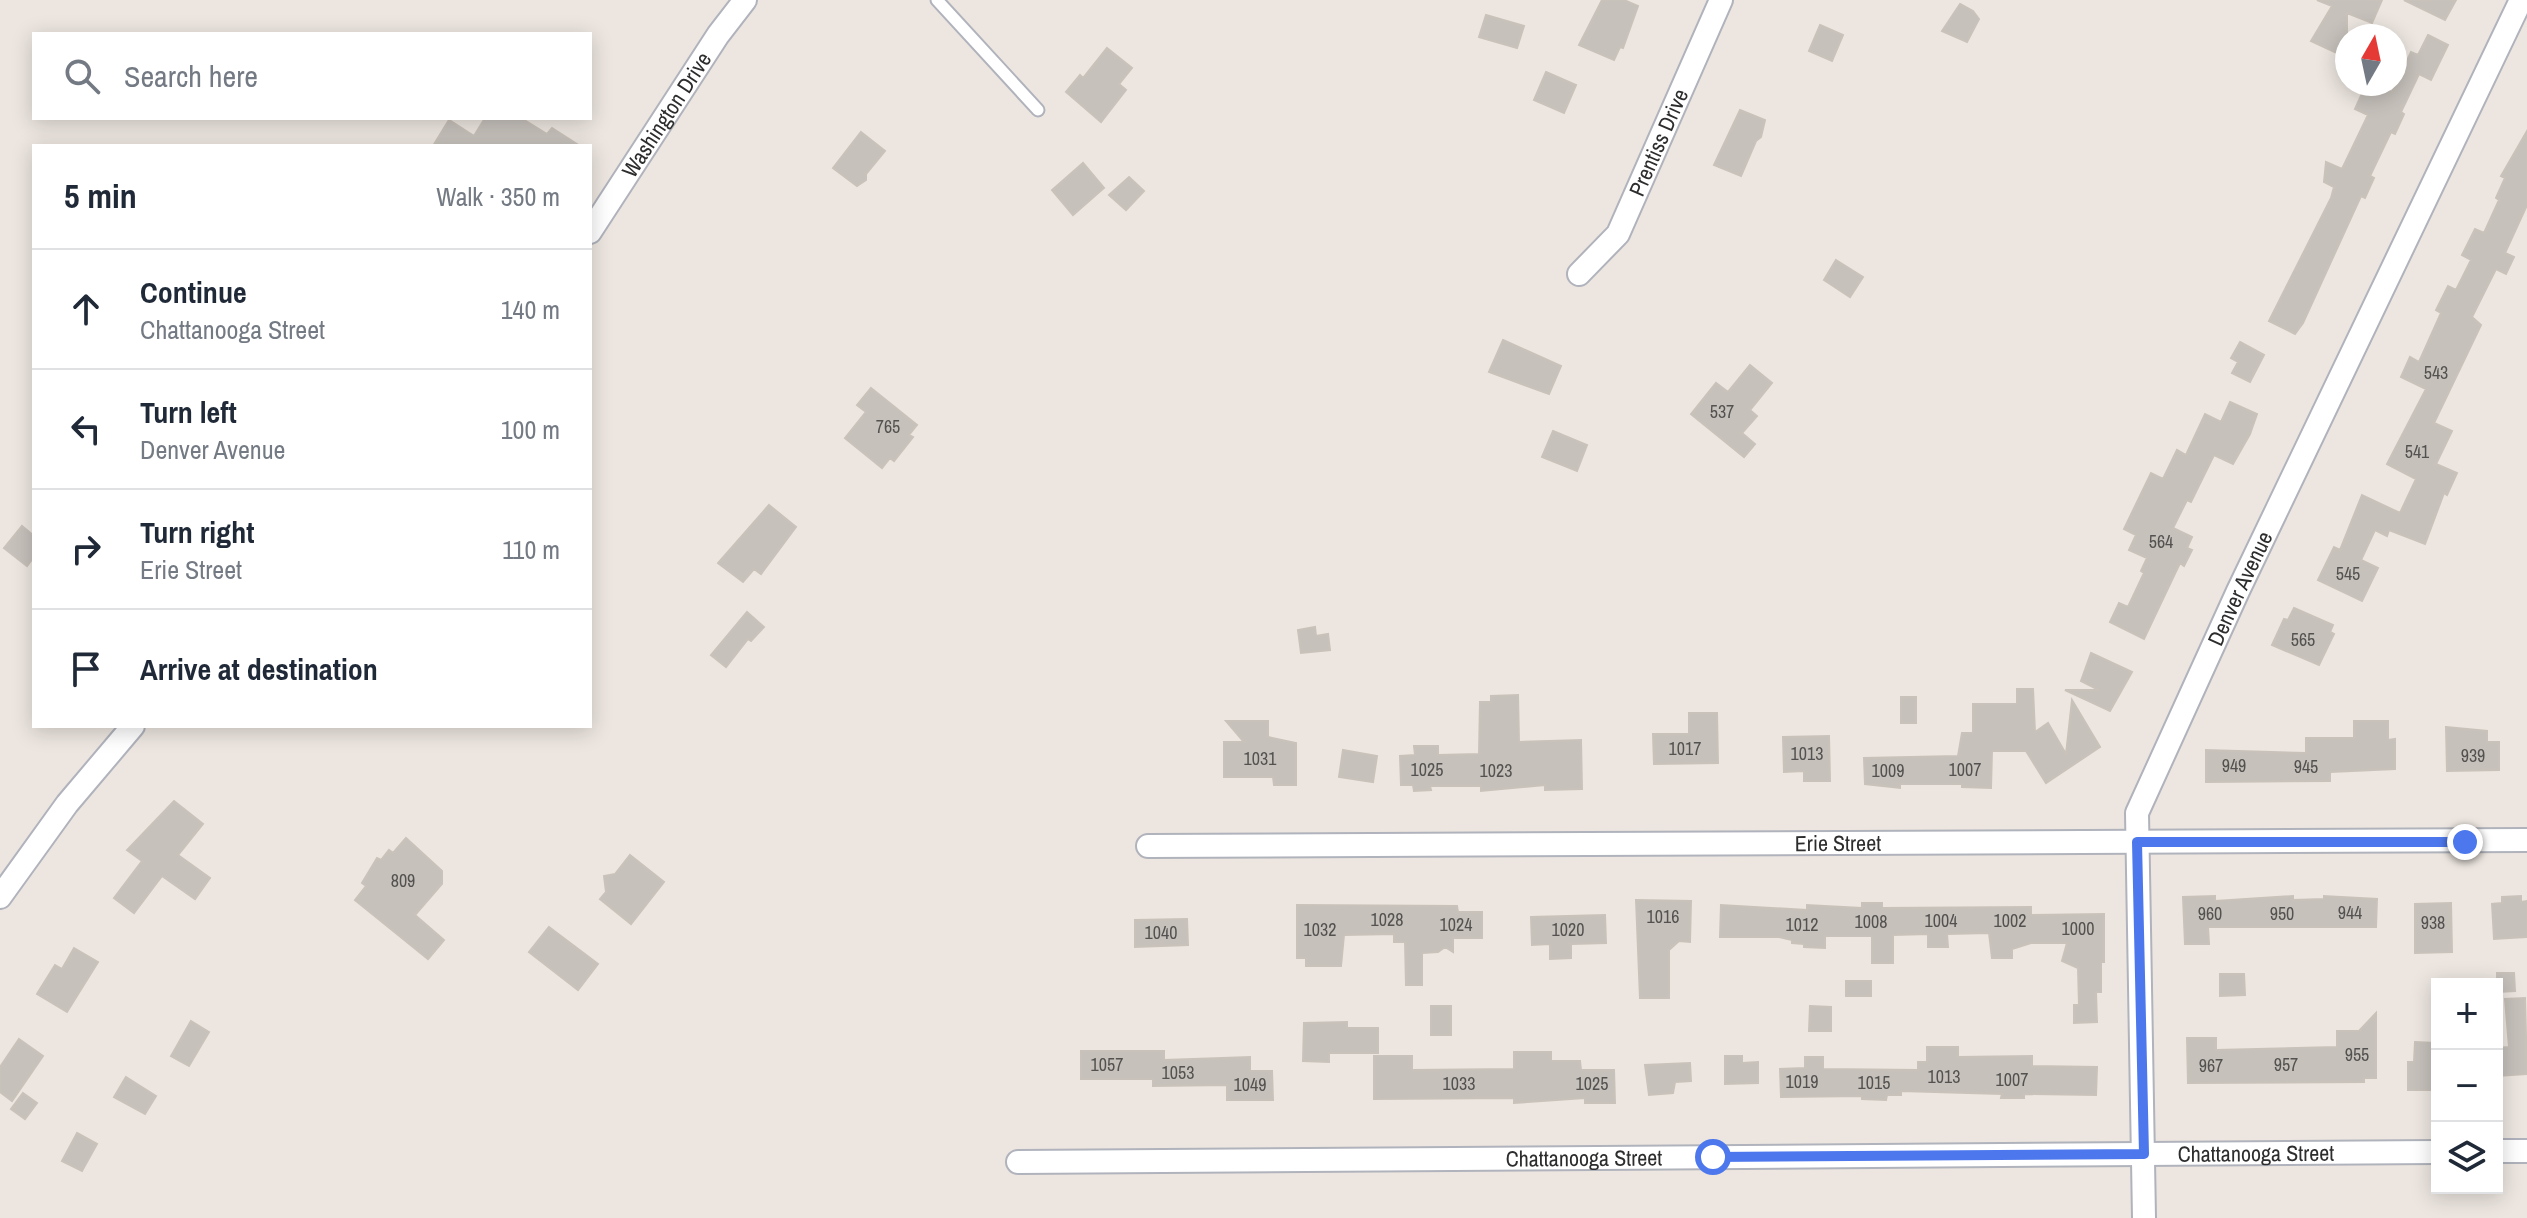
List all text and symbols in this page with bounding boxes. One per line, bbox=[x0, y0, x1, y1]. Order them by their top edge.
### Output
north arrow bbox=[2335, 24, 2407, 96]
search box bbox=[32, 32, 592, 120]
street label: Washington Drive bbox=[614, 46, 718, 183]
icon: search bbox=[60, 54, 104, 98]
text: Search here bbox=[124, 56, 258, 96]
street label: Prentiss Drive bbox=[1622, 84, 1695, 201]
text: 5 min bbox=[64, 173, 137, 219]
text: Walk · 350 m bbox=[436, 179, 560, 214]
text: Continue bbox=[140, 272, 247, 312]
icon: ahead bbox=[64, 287, 108, 331]
text: 140 m bbox=[501, 292, 560, 327]
text: Chattanooga Street bbox=[140, 312, 325, 347]
house number: 543 bbox=[2424, 360, 2448, 385]
text: Turn left bbox=[140, 392, 237, 432]
house number: 537 bbox=[1710, 399, 1734, 424]
icon: left bbox=[64, 407, 108, 451]
text: 100 m bbox=[501, 412, 560, 447]
house number: 765 bbox=[876, 414, 900, 439]
text: Denver Avenue bbox=[140, 432, 285, 467]
house number: 541 bbox=[2405, 439, 2430, 464]
text: Turn right bbox=[140, 512, 254, 552]
street label: Denver Avenue bbox=[2200, 526, 2279, 651]
icon: right bbox=[64, 527, 108, 571]
house number: 564 bbox=[2149, 529, 2173, 554]
text: 110 m bbox=[502, 532, 560, 567]
text: Erie Street bbox=[140, 552, 242, 587]
house number: 545 bbox=[2336, 561, 2360, 586]
house number: 565 bbox=[2291, 627, 2315, 652]
icon: arrive bbox=[64, 647, 108, 691]
text: Arrive at destination bbox=[140, 649, 378, 689]
house number: 1017 bbox=[1669, 736, 1701, 761]
house number: 1013 bbox=[1791, 741, 1823, 766]
house number: 939 bbox=[2461, 743, 2485, 768]
house number: 1031 bbox=[1244, 746, 1277, 771]
house number: 949 bbox=[2222, 753, 2246, 778]
house number: 945 bbox=[2294, 754, 2318, 779]
house number: 1025 bbox=[1411, 757, 1443, 782]
house number: 1007 bbox=[1949, 757, 1981, 782]
house number: 1023 bbox=[1480, 758, 1512, 783]
house number: 1009 bbox=[1872, 758, 1904, 783]
route end bbox=[2447, 824, 2483, 860]
street label: Erie Street bbox=[1795, 828, 1881, 858]
house number: 809 bbox=[391, 868, 415, 893]
house number: 944 bbox=[2338, 900, 2362, 925]
house number: 960 bbox=[2198, 901, 2222, 926]
house number: 950 bbox=[2270, 901, 2294, 926]
house number: 1016 bbox=[1647, 904, 1679, 929]
house number: 1028 bbox=[1371, 907, 1403, 932]
house number: 1004 bbox=[1925, 908, 1957, 933]
house number: 1002 bbox=[1994, 908, 2026, 933]
house number: 1008 bbox=[1855, 909, 1887, 934]
house number: 938 bbox=[2421, 910, 2445, 935]
house number: 1024 bbox=[1440, 912, 1472, 937]
house number: 1012 bbox=[1786, 912, 1818, 937]
house number: 1000 bbox=[2062, 916, 2094, 941]
house number: 1032 bbox=[1304, 917, 1336, 942]
house number: 1020 bbox=[1552, 917, 1584, 942]
house number: 1040 bbox=[1145, 920, 1177, 945]
map controls bbox=[2431, 978, 2503, 1194]
button: + bbox=[2431, 978, 2503, 1050]
house number: 955 bbox=[2345, 1042, 2369, 1067]
button: − bbox=[2431, 1050, 2503, 1122]
house number: 1057 bbox=[1091, 1052, 1123, 1077]
house number: 957 bbox=[2274, 1052, 2298, 1077]
house number: 967 bbox=[2199, 1053, 2223, 1078]
house number: 1053 bbox=[1162, 1060, 1194, 1085]
house number: 1013 bbox=[1928, 1064, 1960, 1089]
house number: 1007 bbox=[1996, 1067, 2028, 1092]
house number: 1019 bbox=[1786, 1069, 1818, 1094]
house number: 1015 bbox=[1858, 1070, 1890, 1095]
house number: 1033 bbox=[1443, 1071, 1475, 1096]
house number: 1025 bbox=[1576, 1071, 1608, 1096]
house number: 1049 bbox=[1234, 1072, 1266, 1097]
button: layers bbox=[2431, 1122, 2503, 1194]
street label: Chattanooga Street bbox=[2178, 1138, 2334, 1169]
route start bbox=[1695, 1139, 1731, 1175]
street label: Chattanooga Street bbox=[1506, 1142, 1662, 1174]

